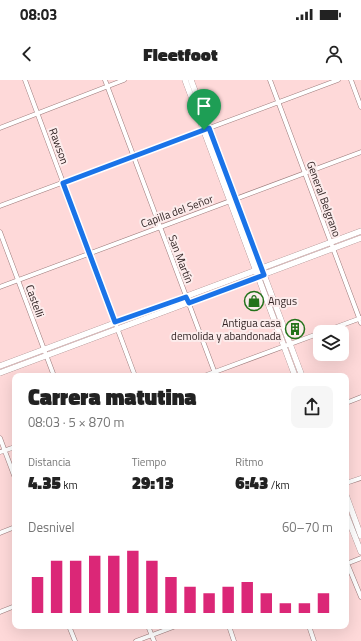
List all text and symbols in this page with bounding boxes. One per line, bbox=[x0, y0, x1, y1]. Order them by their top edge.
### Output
text: 08:03 bbox=[20, 3, 57, 26]
text: Fleetfoot bbox=[143, 41, 218, 68]
icon: back bbox=[16, 43, 38, 65]
icon: person bbox=[323, 43, 345, 65]
pin bbox=[187, 89, 221, 130]
icon: arrive bbox=[193, 95, 215, 117]
street label: Rawson bbox=[45, 126, 73, 166]
street label: General Belgrano bbox=[303, 159, 345, 239]
street label: Capilla del Señor bbox=[139, 190, 216, 232]
street label: San Martín bbox=[164, 233, 198, 286]
street label: Castelli bbox=[22, 283, 48, 319]
shop icon: Angus bbox=[243, 290, 265, 312]
place label: Angus bbox=[268, 293, 297, 309]
place label: Antigua casa demolida y abandonada bbox=[171, 315, 281, 344]
building icon: Antigua casa demolida y abandonada bbox=[284, 318, 306, 340]
map controls bbox=[313, 325, 349, 361]
button: layers bbox=[313, 325, 349, 361]
text: Carrera matutina bbox=[28, 380, 197, 414]
button: share bbox=[291, 386, 333, 428]
text: 08:03 · 5 × 870 m bbox=[28, 412, 124, 432]
text: Distancia bbox=[28, 454, 71, 470]
text: Tiempo bbox=[132, 454, 166, 470]
text: Ritmo bbox=[235, 454, 263, 470]
text: 4.35 bbox=[28, 470, 61, 496]
text: 29:13 bbox=[132, 470, 174, 496]
text: 6:43 bbox=[235, 470, 268, 496]
text: km bbox=[61, 477, 78, 493]
text: /km bbox=[268, 477, 290, 493]
text: Desnivel bbox=[28, 517, 75, 537]
text: 60–70 m bbox=[282, 517, 333, 537]

